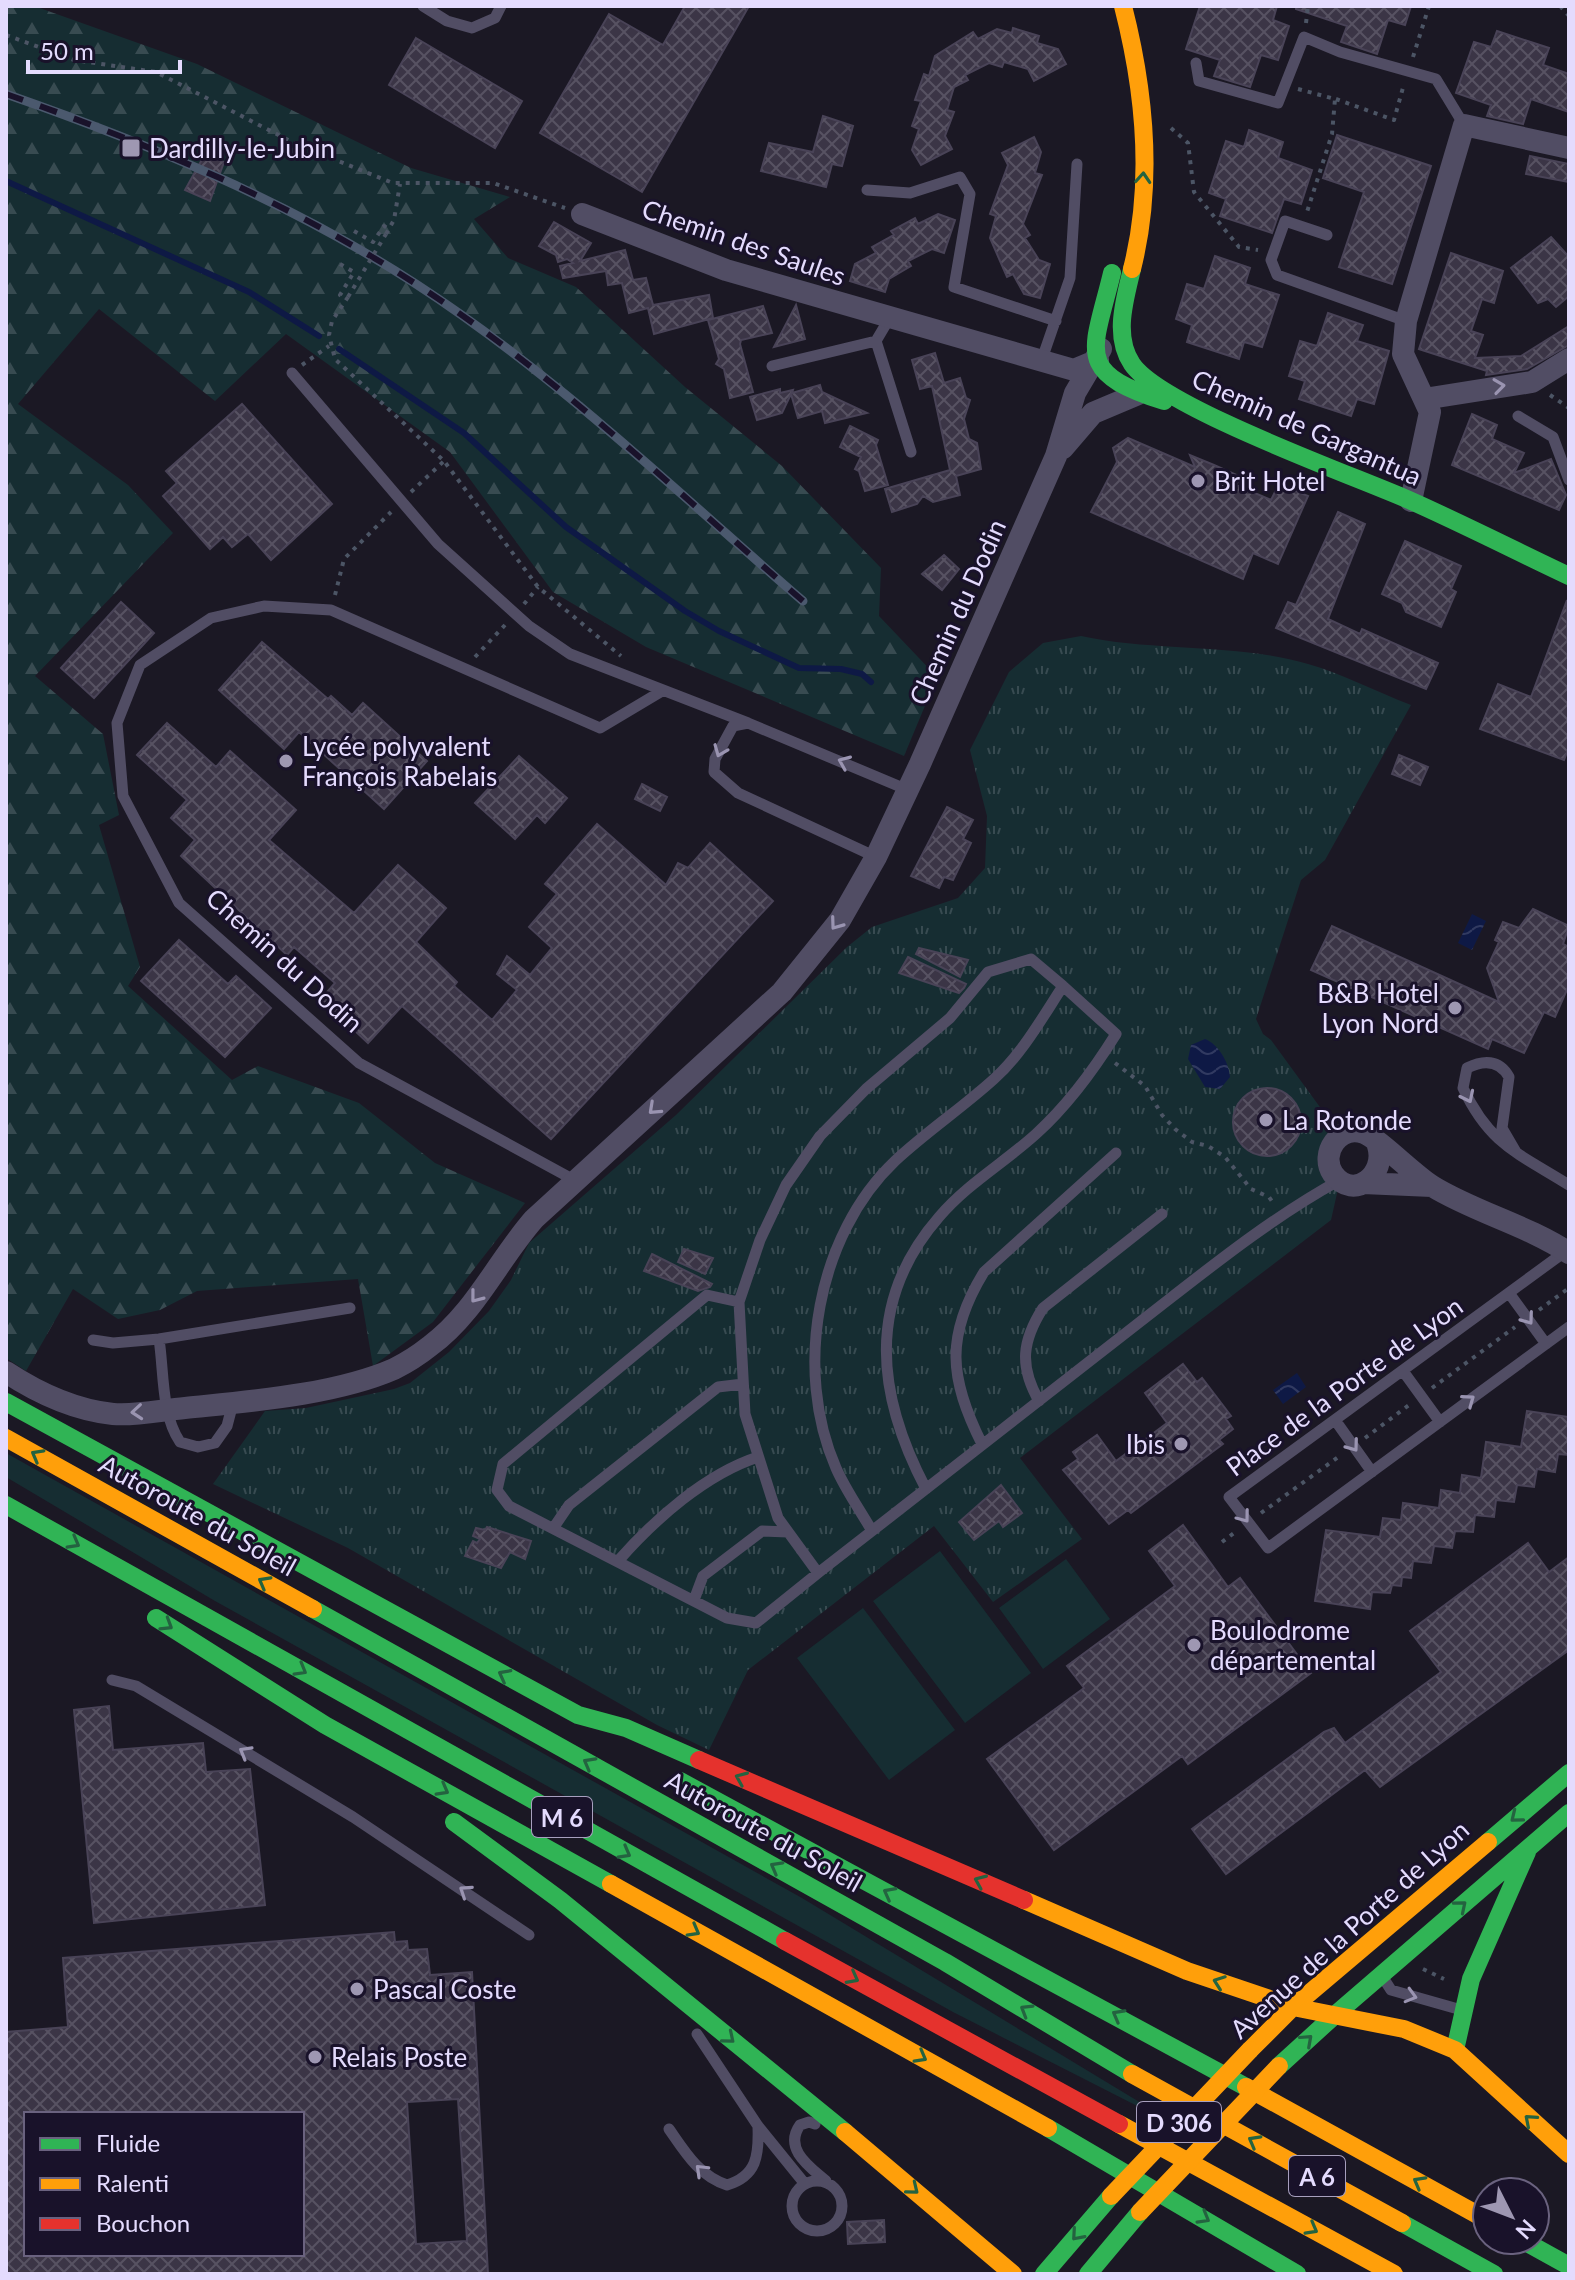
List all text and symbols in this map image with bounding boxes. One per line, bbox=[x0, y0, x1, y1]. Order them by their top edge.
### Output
scale bar bbox=[28, 24, 180, 74]
text: 50 m bbox=[40, 36, 94, 65]
place label: Dardilly-le-Jubin bbox=[149, 132, 335, 164]
marker: Dardilly-le-Jubin bbox=[120, 137, 142, 159]
one-way arrow bbox=[1135, 171, 1152, 184]
street label: Chemin des Saules bbox=[638, 192, 850, 292]
street label: Chemin de Gargantua bbox=[1187, 362, 1427, 492]
one-way arrow bbox=[1493, 378, 1506, 395]
place label: Brit Hotel bbox=[1214, 465, 1325, 497]
marker: Brit Hotel bbox=[1189, 472, 1207, 490]
street label: Chemin du Dodin bbox=[902, 514, 1012, 710]
place label: Lycée polyvalent François Rabelais bbox=[302, 730, 497, 792]
one-way arrow bbox=[713, 743, 730, 757]
marker: Lycée polyvalent François Rabelais bbox=[277, 752, 295, 770]
one-way arrow bbox=[838, 756, 852, 772]
street label: Chemin du Dodin bbox=[200, 881, 370, 1039]
one-way arrow bbox=[831, 916, 846, 930]
place label: B&B Hotel Lyon Nord bbox=[1317, 977, 1439, 1039]
marker: B&B Hotel Lyon Nord bbox=[1446, 999, 1464, 1017]
one-way arrow bbox=[1458, 1089, 1474, 1104]
one-way arrow bbox=[649, 1100, 664, 1114]
place label: La Rotonde bbox=[1282, 1104, 1412, 1136]
marker: La Rotonde bbox=[1257, 1111, 1275, 1129]
one-way arrow bbox=[472, 1288, 486, 1303]
street label: Place de la Porte de Lyon bbox=[1219, 1289, 1469, 1483]
one-way arrow bbox=[1518, 1310, 1532, 1324]
one-way arrow bbox=[1460, 1396, 1475, 1410]
one-way arrow bbox=[130, 1403, 143, 1420]
place label: Ibis bbox=[1126, 1428, 1165, 1460]
marker: Ibis bbox=[1172, 1435, 1190, 1453]
one-way arrow bbox=[1344, 1437, 1358, 1452]
street label: Autoroute du Soleil bbox=[94, 1448, 302, 1582]
one-way arrow bbox=[32, 1449, 46, 1465]
one-way arrow bbox=[1235, 1508, 1249, 1523]
one-way arrow bbox=[66, 1533, 80, 1548]
one-way arrow bbox=[258, 1576, 273, 1592]
place label: Boulodrome départemental bbox=[1210, 1614, 1376, 1676]
one-way arrow bbox=[158, 1615, 172, 1630]
marker: Boulodrome départemental bbox=[1185, 1636, 1203, 1654]
one-way arrow bbox=[292, 1660, 307, 1676]
one-way arrow bbox=[498, 1669, 512, 1685]
one-way arrow bbox=[239, 1746, 254, 1762]
one-way arrow bbox=[583, 1758, 597, 1773]
street label: Autoroute du Soleil bbox=[660, 1764, 868, 1898]
one-way arrow bbox=[735, 1771, 750, 1787]
one-way arrow bbox=[434, 1780, 448, 1796]
road number: M 6 bbox=[532, 1797, 592, 1837]
one-way arrow bbox=[1510, 1807, 1525, 1821]
street label: Avenue de la Porte de Lyon bbox=[1223, 1813, 1475, 2045]
one-way arrow bbox=[616, 1843, 631, 1859]
one-way arrow bbox=[770, 1861, 785, 1877]
one-way arrow bbox=[974, 1875, 988, 1891]
one-way arrow bbox=[459, 1886, 473, 1901]
one-way arrow bbox=[882, 1887, 897, 1902]
one-way arrow bbox=[1452, 1901, 1466, 1915]
one-way arrow bbox=[685, 1921, 700, 1937]
one-way arrow bbox=[844, 1968, 858, 1984]
place label: Pascal Coste bbox=[373, 1973, 517, 2005]
one-way arrow bbox=[1213, 1976, 1227, 1992]
marker: Pascal Coste bbox=[348, 1980, 366, 1998]
one-way arrow bbox=[1403, 1987, 1417, 2003]
one-way arrow bbox=[1020, 2004, 1035, 2020]
one-way arrow bbox=[1112, 2010, 1126, 2025]
one-way arrow bbox=[720, 2028, 734, 2043]
one-way arrow bbox=[1298, 2035, 1312, 2049]
place label: Relais Poste bbox=[331, 2041, 467, 2073]
one-way arrow bbox=[912, 2047, 927, 2063]
marker: Relais Poste bbox=[306, 2048, 324, 2066]
road number: D 306 bbox=[1137, 2102, 1221, 2142]
legend bbox=[24, 2112, 304, 2256]
one-way arrow bbox=[1525, 2115, 1540, 2130]
text: Fluide bbox=[96, 2128, 160, 2157]
one-way arrow bbox=[1248, 2135, 1263, 2151]
road number: A 6 bbox=[1289, 2156, 1345, 2196]
one-way arrow bbox=[696, 2165, 710, 2179]
text: Ralenti bbox=[96, 2168, 169, 2197]
north arrow bbox=[1471, 2176, 1551, 2256]
one-way arrow bbox=[1413, 2177, 1427, 2192]
one-way arrow bbox=[904, 2179, 919, 2193]
text: Bouchon bbox=[96, 2208, 190, 2237]
one-way arrow bbox=[1195, 2208, 1210, 2224]
text: N bbox=[1511, 2214, 1542, 2245]
one-way arrow bbox=[1303, 2219, 1318, 2235]
one-way arrow bbox=[1072, 2225, 1087, 2240]

